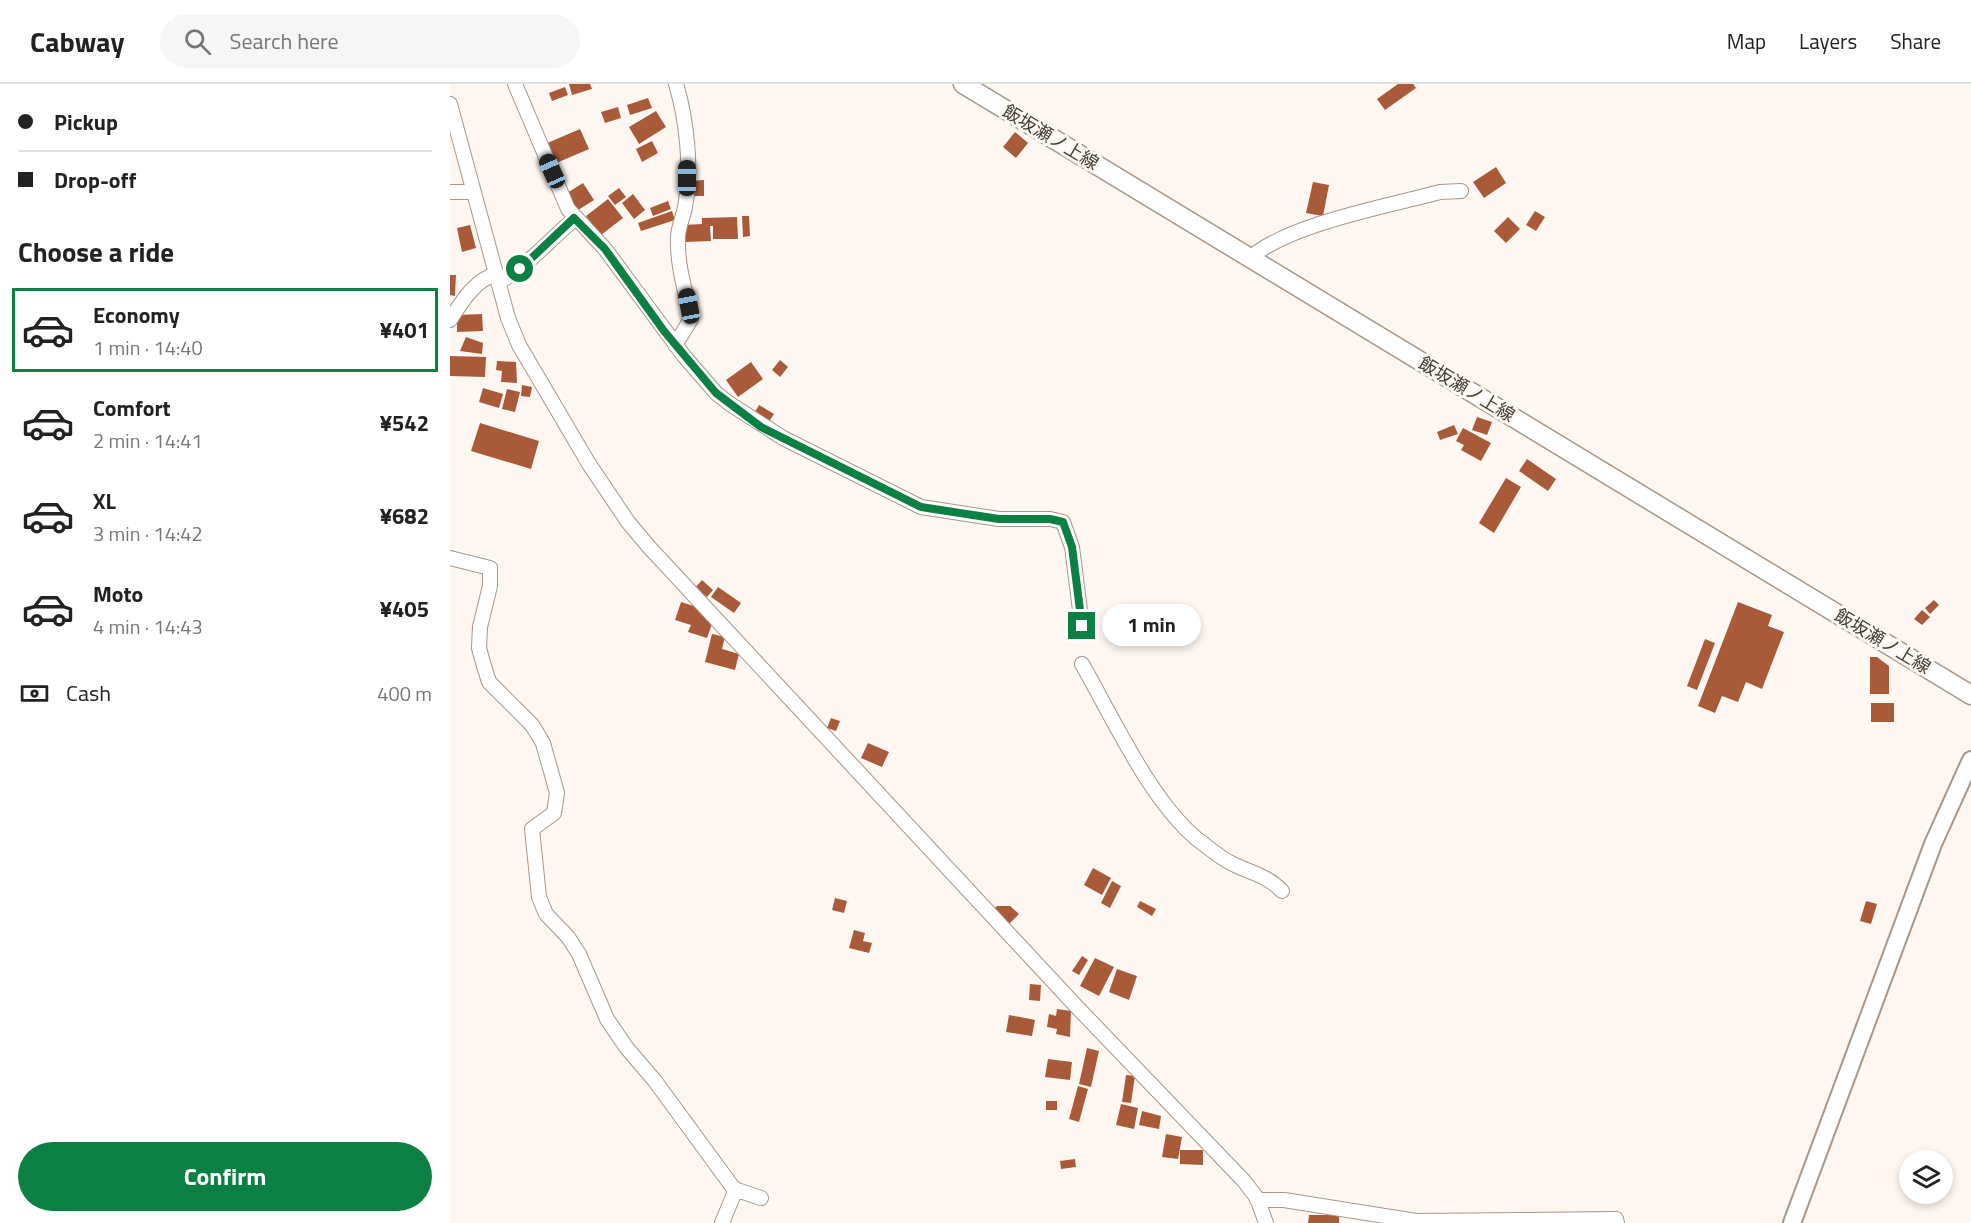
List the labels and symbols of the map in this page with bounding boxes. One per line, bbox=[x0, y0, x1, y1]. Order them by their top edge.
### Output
street label: 飯坂瀬ノ上線 bbox=[998, 98, 1104, 176]
car bbox=[536, 151, 568, 191]
car bbox=[678, 160, 696, 196]
route start bbox=[506, 255, 533, 282]
car bbox=[677, 287, 701, 325]
street label: 飯坂瀬ノ上線 bbox=[1414, 350, 1520, 428]
street label: 飯坂瀬ノ上線 bbox=[1830, 602, 1936, 680]
callout: 1 min bbox=[1103, 605, 1202, 647]
route end bbox=[1068, 612, 1095, 639]

